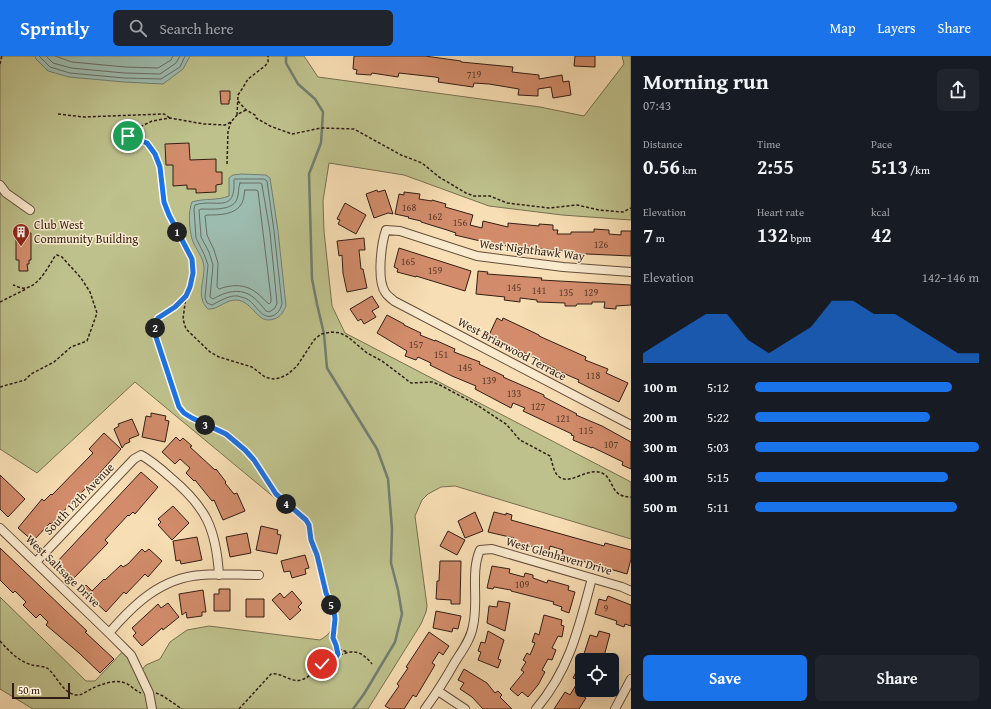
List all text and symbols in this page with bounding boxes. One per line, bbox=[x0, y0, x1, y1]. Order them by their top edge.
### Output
search box bbox=[113, 10, 393, 46]
text: Sprintly bbox=[20, 14, 89, 42]
icon: search bbox=[127, 17, 149, 39]
text: Search here bbox=[159, 18, 233, 39]
text: Map bbox=[830, 18, 856, 38]
text: Layers bbox=[878, 18, 916, 38]
text: Share bbox=[938, 18, 971, 38]
text: Morning run bbox=[643, 65, 769, 97]
house number: 719 bbox=[467, 67, 481, 82]
button: share bbox=[937, 69, 979, 111]
text: 07:43 bbox=[643, 96, 671, 115]
pin bbox=[111, 119, 145, 153]
icon: arrive bbox=[117, 125, 139, 147]
text: Distance bbox=[643, 136, 682, 152]
text: Time bbox=[757, 136, 780, 152]
text: Pace bbox=[871, 136, 892, 152]
text: 0.56 bbox=[643, 152, 680, 181]
text: 2:55 bbox=[757, 152, 794, 181]
text: 5:13 bbox=[871, 152, 908, 181]
text: km bbox=[680, 162, 697, 178]
text: /km bbox=[908, 162, 930, 178]
house number: 168 bbox=[402, 200, 416, 215]
text: Elevation bbox=[643, 204, 686, 220]
text: Heart rate bbox=[757, 204, 804, 220]
text: kcal bbox=[871, 204, 890, 220]
house number: 162 bbox=[428, 209, 442, 224]
house number: 156 bbox=[453, 215, 467, 230]
place label: Club West Community Building bbox=[34, 216, 138, 247]
text: 7 bbox=[643, 220, 653, 249]
text: 132 bbox=[757, 220, 788, 249]
text: 42 bbox=[871, 220, 892, 249]
building icon: Club West Community Building bbox=[11, 222, 31, 247]
pin: 1 bbox=[167, 222, 187, 242]
text: 1 bbox=[174, 224, 180, 240]
text: m bbox=[653, 230, 665, 246]
text: bpm bbox=[788, 230, 811, 246]
street label: West Nighthawk Way bbox=[478, 235, 586, 264]
house number: 126 bbox=[594, 237, 608, 252]
house number: 165 bbox=[401, 254, 415, 269]
house number: 159 bbox=[428, 263, 442, 278]
text: Elevation bbox=[643, 268, 694, 287]
text: 142–146 m bbox=[922, 268, 979, 287]
house number: 145 bbox=[507, 280, 521, 295]
house number: 141 bbox=[532, 283, 546, 298]
house number: 135 bbox=[559, 285, 573, 300]
house number: 129 bbox=[584, 285, 598, 300]
street label: West Briarwood Terrace bbox=[455, 313, 570, 385]
pin: 2 bbox=[145, 318, 165, 338]
text: 2 bbox=[152, 320, 158, 336]
house number: 157 bbox=[409, 337, 423, 352]
house number: 151 bbox=[434, 347, 448, 362]
house number: 145 bbox=[458, 360, 472, 375]
house number: 118 bbox=[586, 368, 600, 383]
house number: 139 bbox=[482, 373, 496, 388]
text: 100 m bbox=[643, 378, 677, 397]
text: 5:12 bbox=[707, 378, 729, 397]
house number: 133 bbox=[507, 386, 521, 401]
house number: 127 bbox=[531, 399, 545, 414]
text: 200 m bbox=[643, 408, 677, 427]
text: 5:22 bbox=[707, 408, 729, 427]
house number: 121 bbox=[556, 411, 570, 426]
pin: 3 bbox=[195, 415, 215, 435]
text: 3 bbox=[202, 417, 208, 433]
house number: 115 bbox=[579, 423, 593, 438]
house number: 107 bbox=[604, 437, 618, 452]
text: 300 m bbox=[643, 438, 677, 457]
text: 5:03 bbox=[707, 438, 729, 457]
street label: South 12th Avenue bbox=[40, 459, 118, 538]
text: 400 m bbox=[643, 468, 677, 487]
text: 5:15 bbox=[707, 468, 729, 487]
pin: 4 bbox=[276, 494, 296, 514]
text: 4 bbox=[283, 496, 289, 512]
text: 500 m bbox=[643, 498, 677, 517]
text: 5:11 bbox=[707, 498, 729, 517]
street label: West Saltsage Drive bbox=[22, 531, 105, 611]
street label: West Glenhaven Drive bbox=[504, 532, 615, 579]
house number: 109 bbox=[515, 577, 529, 592]
pin: 5 bbox=[321, 595, 341, 615]
text: 5 bbox=[328, 597, 334, 613]
house number: 9 bbox=[604, 601, 609, 616]
pin bbox=[305, 647, 339, 681]
icon: check bbox=[311, 653, 333, 675]
map controls bbox=[575, 653, 619, 697]
button: locate bbox=[575, 653, 619, 697]
button: Save bbox=[643, 655, 807, 701]
button: Share bbox=[815, 655, 979, 701]
scale bar bbox=[12, 681, 70, 700]
text: 50 m bbox=[18, 682, 40, 698]

